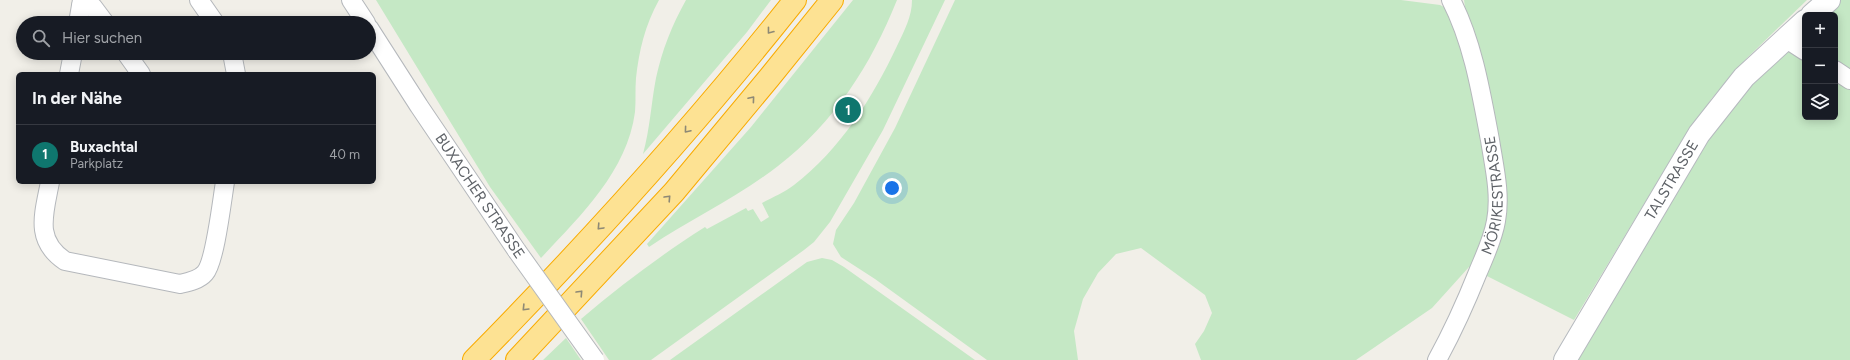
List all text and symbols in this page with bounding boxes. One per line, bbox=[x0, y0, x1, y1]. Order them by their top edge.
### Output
map controls bbox=[1802, 12, 1838, 120]
button: + bbox=[1802, 12, 1838, 48]
search box bbox=[16, 16, 376, 60]
one-way arrow bbox=[768, 26, 775, 33]
icon: search bbox=[30, 27, 52, 49]
text: Hier suchen bbox=[62, 29, 142, 47]
button: − bbox=[1802, 48, 1838, 84]
button: layers bbox=[1802, 84, 1838, 120]
text: In der Nähe bbox=[32, 88, 122, 108]
pin: 1 bbox=[835, 95, 861, 125]
one-way arrow bbox=[748, 96, 755, 103]
one-way arrow bbox=[684, 126, 691, 133]
street label: BUXACHER STRASSE bbox=[431, 130, 529, 262]
street label: MÖRIKESTRASSE bbox=[1477, 135, 1507, 257]
street label: TALSTRASSE bbox=[1641, 137, 1702, 223]
text: Buxachtal bbox=[70, 138, 138, 156]
text: 1 bbox=[42, 147, 48, 162]
text: 40 m bbox=[329, 147, 360, 162]
text: Parkplatz bbox=[70, 156, 123, 171]
your location bbox=[882, 178, 902, 198]
one-way arrow bbox=[664, 195, 671, 203]
one-way arrow bbox=[598, 222, 605, 230]
one-way arrow bbox=[575, 290, 583, 298]
one-way arrow bbox=[522, 303, 530, 311]

